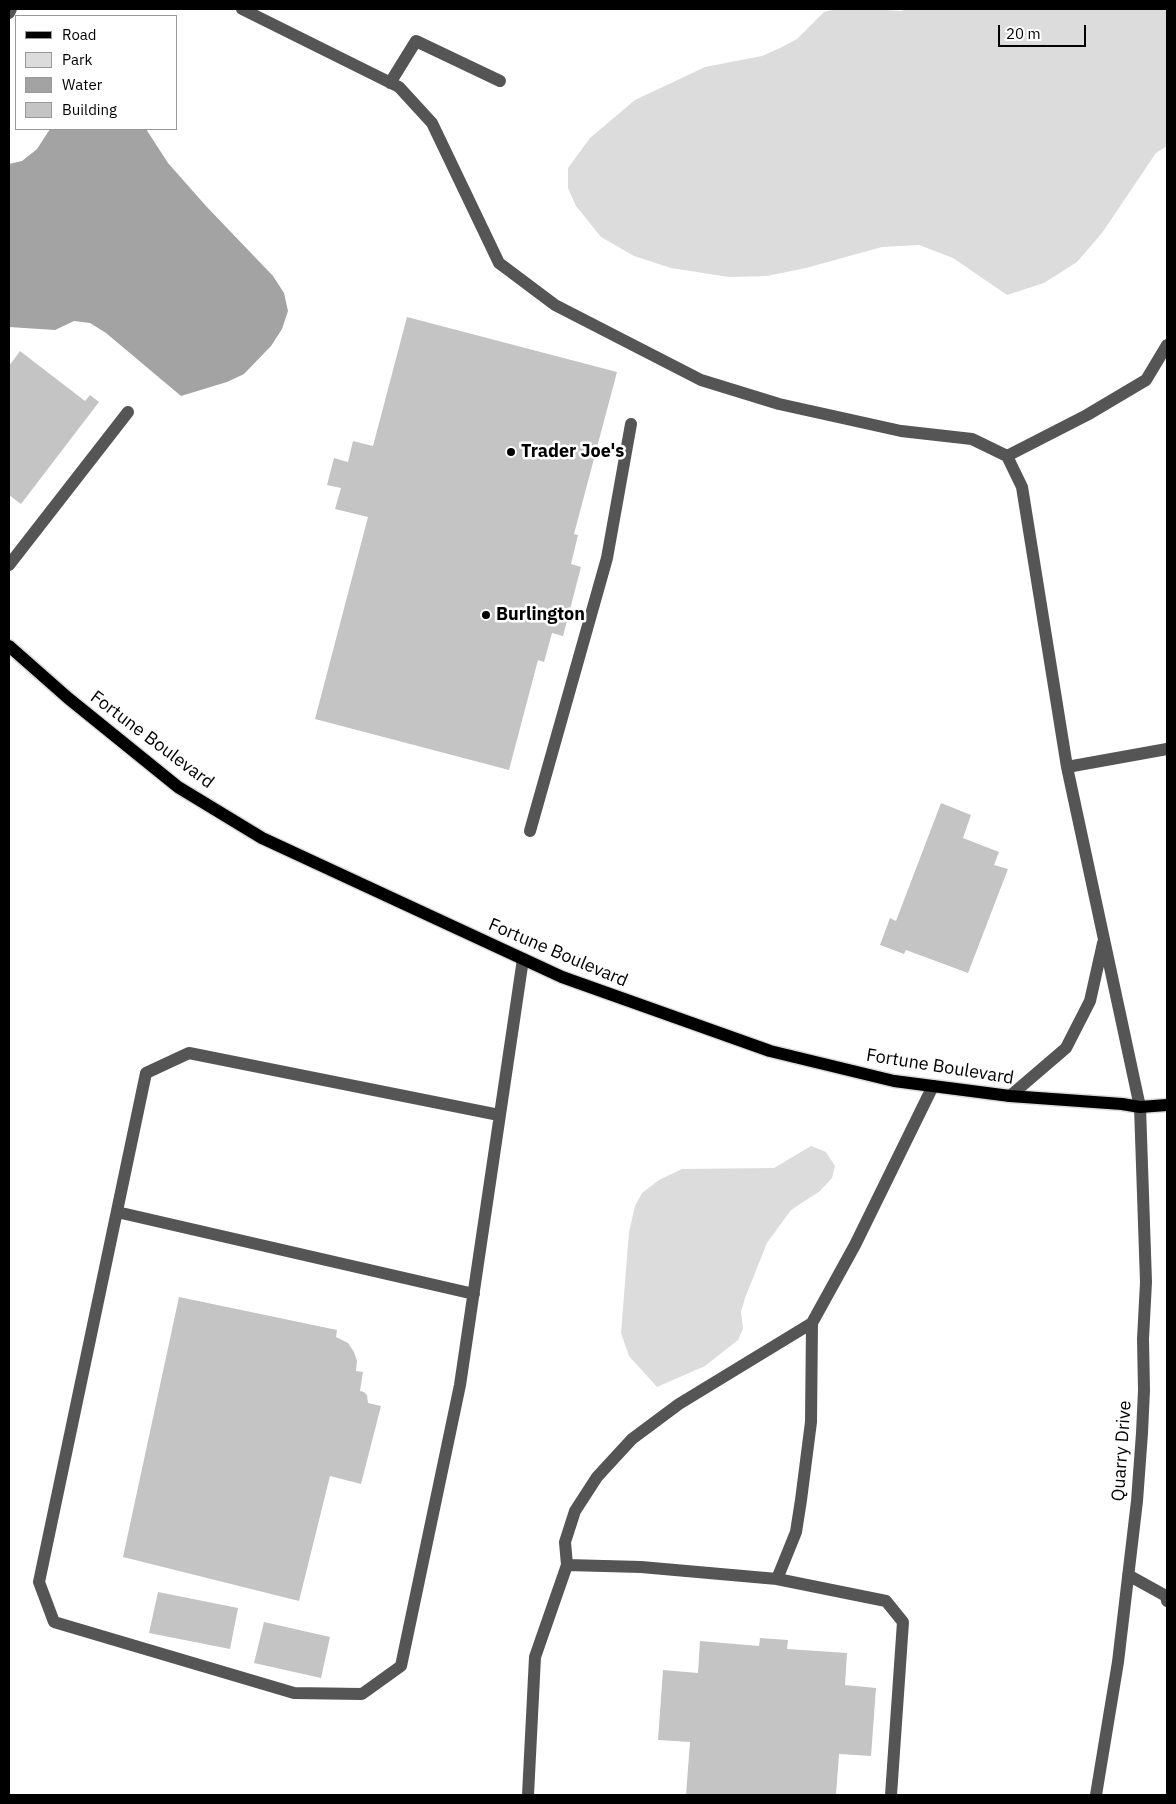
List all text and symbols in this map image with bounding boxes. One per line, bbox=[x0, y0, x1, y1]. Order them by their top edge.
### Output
legend bbox=[15, 15, 178, 130]
scale bar bbox=[1001, 15, 1088, 47]
text: 20 m bbox=[1006, 24, 1041, 43]
text: Road bbox=[62, 25, 97, 44]
text: Park bbox=[62, 50, 92, 69]
text: Water bbox=[62, 75, 102, 94]
text: Building bbox=[62, 100, 117, 119]
place label: Trader Joe's bbox=[521, 441, 624, 463]
marker: Trader Joe's bbox=[505, 446, 517, 458]
place label: Burlington bbox=[496, 604, 585, 626]
marker: Burlington bbox=[480, 609, 492, 621]
street label: Fortune Boulevard bbox=[86, 686, 218, 794]
street label: Fortune Boulevard bbox=[485, 914, 631, 992]
street label: Fortune Boulevard bbox=[865, 1045, 1015, 1089]
street label: Quarry Drive bbox=[1108, 1400, 1136, 1502]

